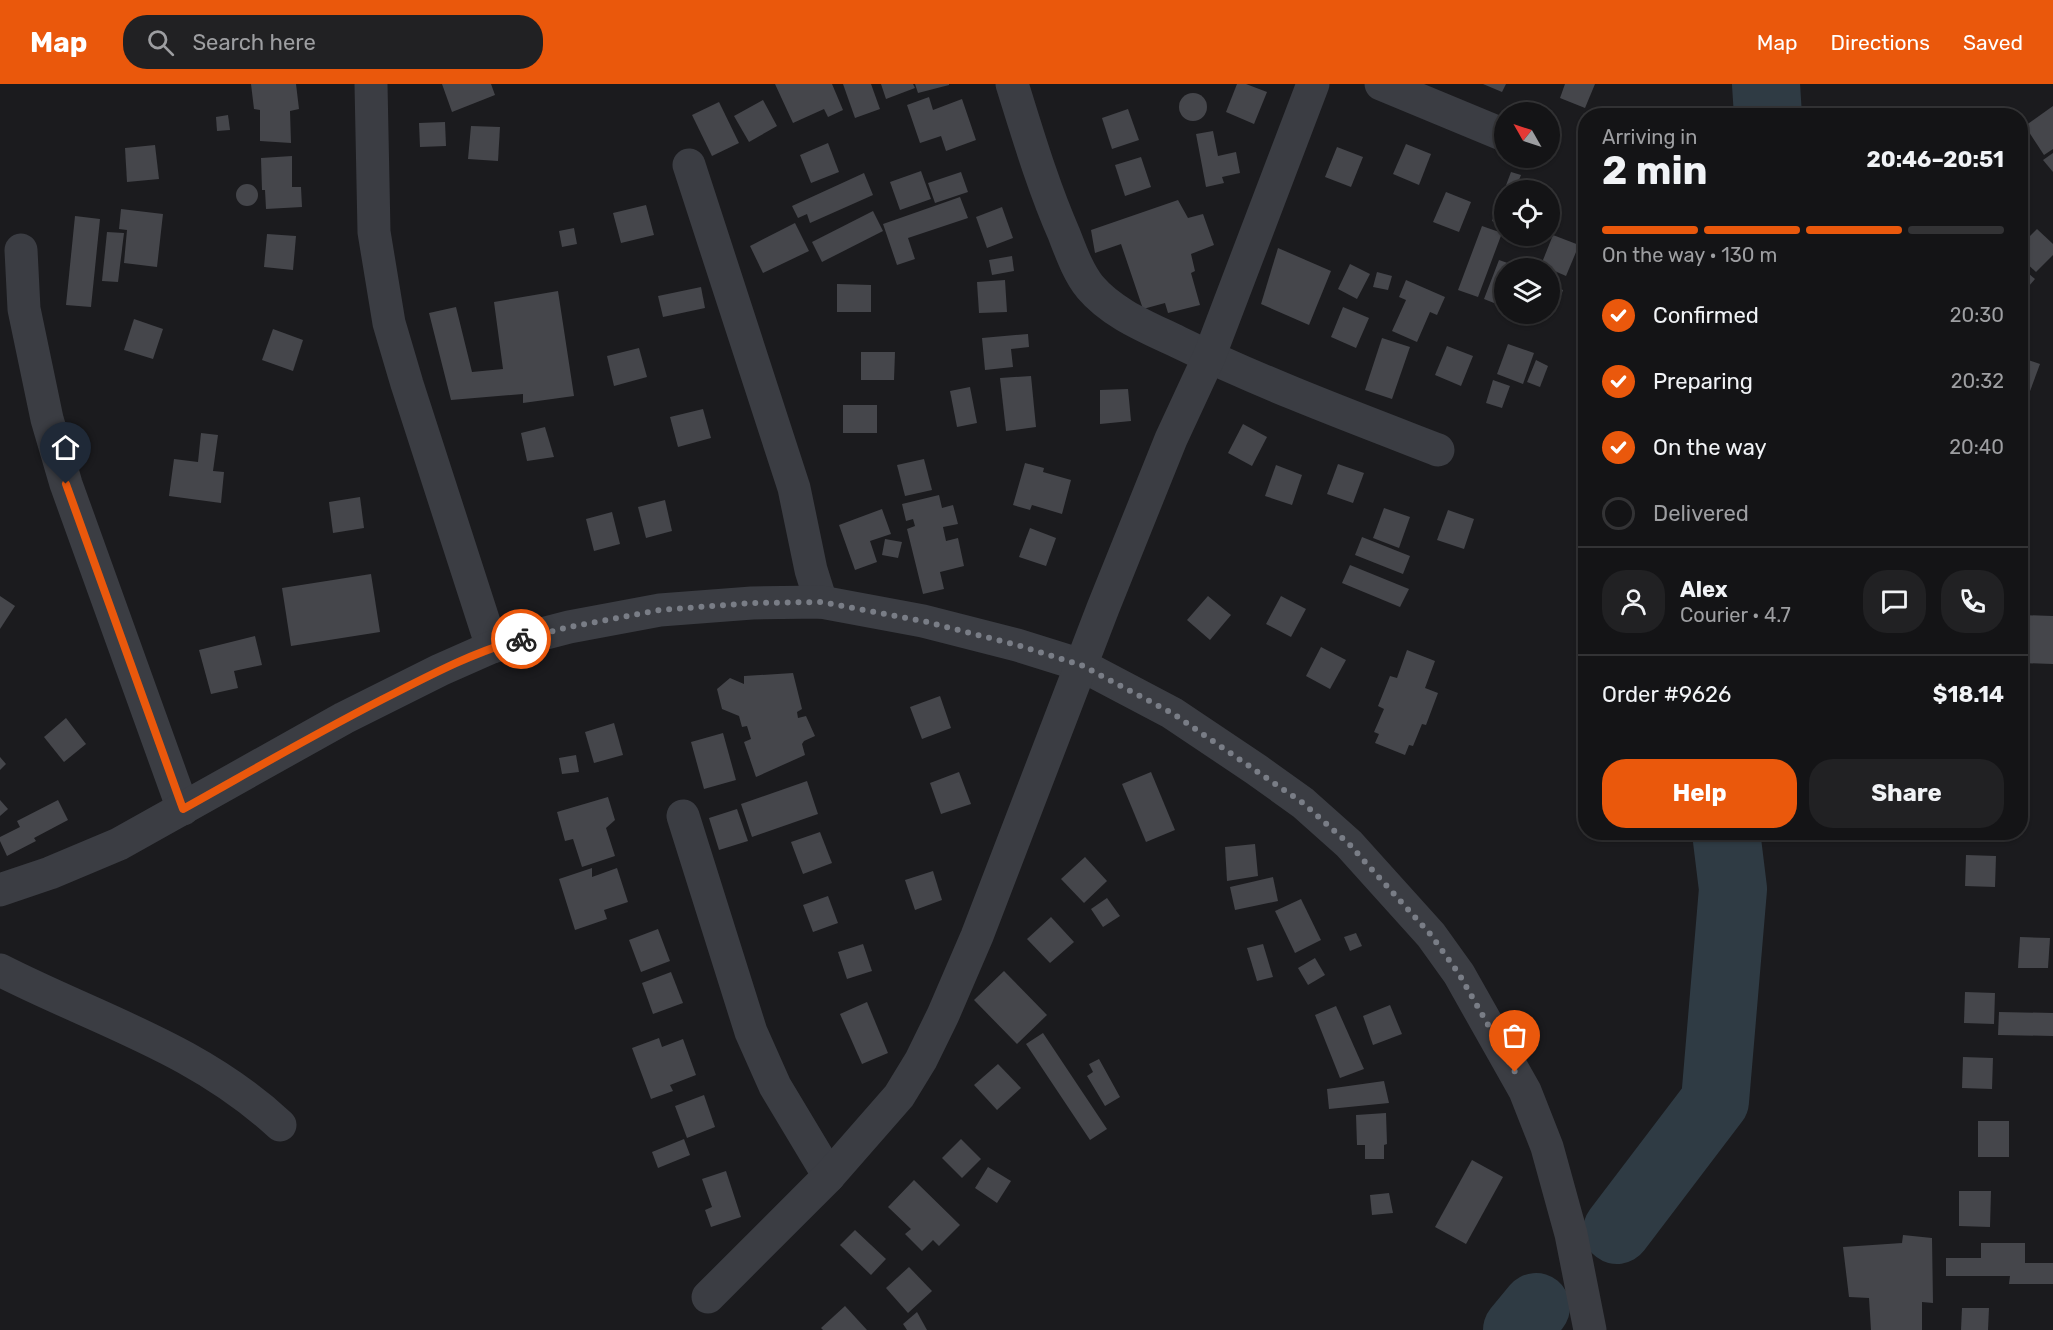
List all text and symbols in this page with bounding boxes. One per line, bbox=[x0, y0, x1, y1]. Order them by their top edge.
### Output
search box bbox=[123, 15, 543, 69]
text: Map bbox=[30, 26, 87, 59]
icon: search bbox=[144, 26, 177, 59]
text: Search here bbox=[192, 29, 316, 56]
text: Map bbox=[1757, 30, 1798, 55]
text: Directions bbox=[1831, 30, 1930, 55]
text: Saved bbox=[1963, 30, 2023, 55]
north arrow bbox=[1494, 102, 1560, 168]
map controls bbox=[1494, 102, 1560, 324]
text: Arriving in bbox=[1602, 125, 1697, 149]
text: 20:46–20:51 bbox=[1866, 146, 2004, 173]
text: 2 min bbox=[1602, 148, 1708, 194]
button: locate bbox=[1494, 180, 1560, 246]
text: On the way · 130 m bbox=[1602, 243, 1777, 267]
button: layers bbox=[1494, 258, 1560, 324]
icon: check bbox=[1602, 299, 1635, 332]
text: Confirmed bbox=[1653, 302, 1759, 329]
text: 20:30 bbox=[1950, 303, 2004, 327]
icon: check bbox=[1602, 365, 1635, 398]
text: Preparing bbox=[1653, 368, 1753, 395]
text: 20:32 bbox=[1951, 369, 2004, 393]
pin bbox=[40, 422, 91, 484]
icon: home bbox=[49, 431, 82, 464]
icon: check bbox=[1602, 431, 1635, 464]
text: On the way bbox=[1653, 434, 1767, 461]
text: 20:40 bbox=[1949, 435, 2004, 459]
text: Delivered bbox=[1653, 500, 1749, 527]
button: person bbox=[1602, 570, 1665, 633]
button: chat bbox=[1863, 570, 1926, 633]
button: phone bbox=[1941, 570, 2004, 633]
text: Alex bbox=[1680, 576, 1728, 603]
text: Courier · 4.7 bbox=[1680, 603, 1791, 627]
courier bbox=[491, 609, 551, 669]
icon: bike bbox=[505, 623, 538, 656]
text: Order #9626 bbox=[1602, 681, 1731, 708]
text: $18.14 bbox=[1933, 681, 2004, 708]
button: Help bbox=[1602, 759, 1797, 828]
button: Share bbox=[1809, 759, 2004, 828]
pin bbox=[1489, 1010, 1540, 1072]
icon: bag bbox=[1498, 1019, 1531, 1052]

